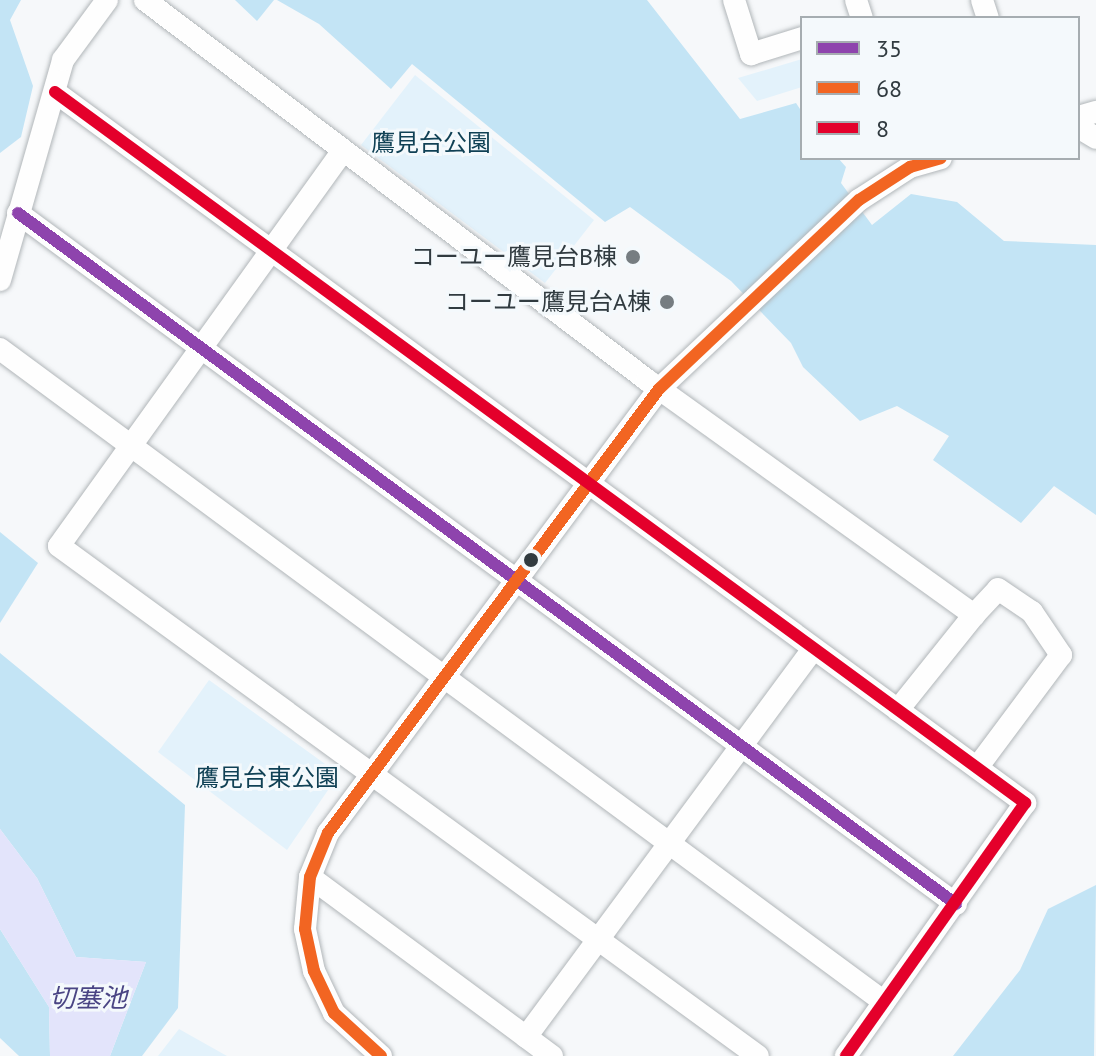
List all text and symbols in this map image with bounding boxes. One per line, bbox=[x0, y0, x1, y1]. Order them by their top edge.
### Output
legend bbox=[800, 16, 1080, 160]
text: 35 bbox=[876, 33, 902, 64]
text: 68 bbox=[876, 73, 902, 104]
text: 8 bbox=[876, 113, 889, 144]
park label: 鷹見台公園 bbox=[371, 129, 491, 157]
place label: コーユー鷹見台B棟 bbox=[411, 243, 617, 271]
marker: コーユー鷹見台B棟 bbox=[624, 248, 642, 266]
place label: コーユー鷹見台A棟 bbox=[445, 288, 651, 316]
marker: コーユー鷹見台A棟 bbox=[658, 293, 676, 311]
unlabelled marker bbox=[523, 552, 539, 568]
park label: 鷹見台東公園 bbox=[195, 764, 339, 792]
water label: 切塞池 bbox=[49, 982, 127, 1014]

